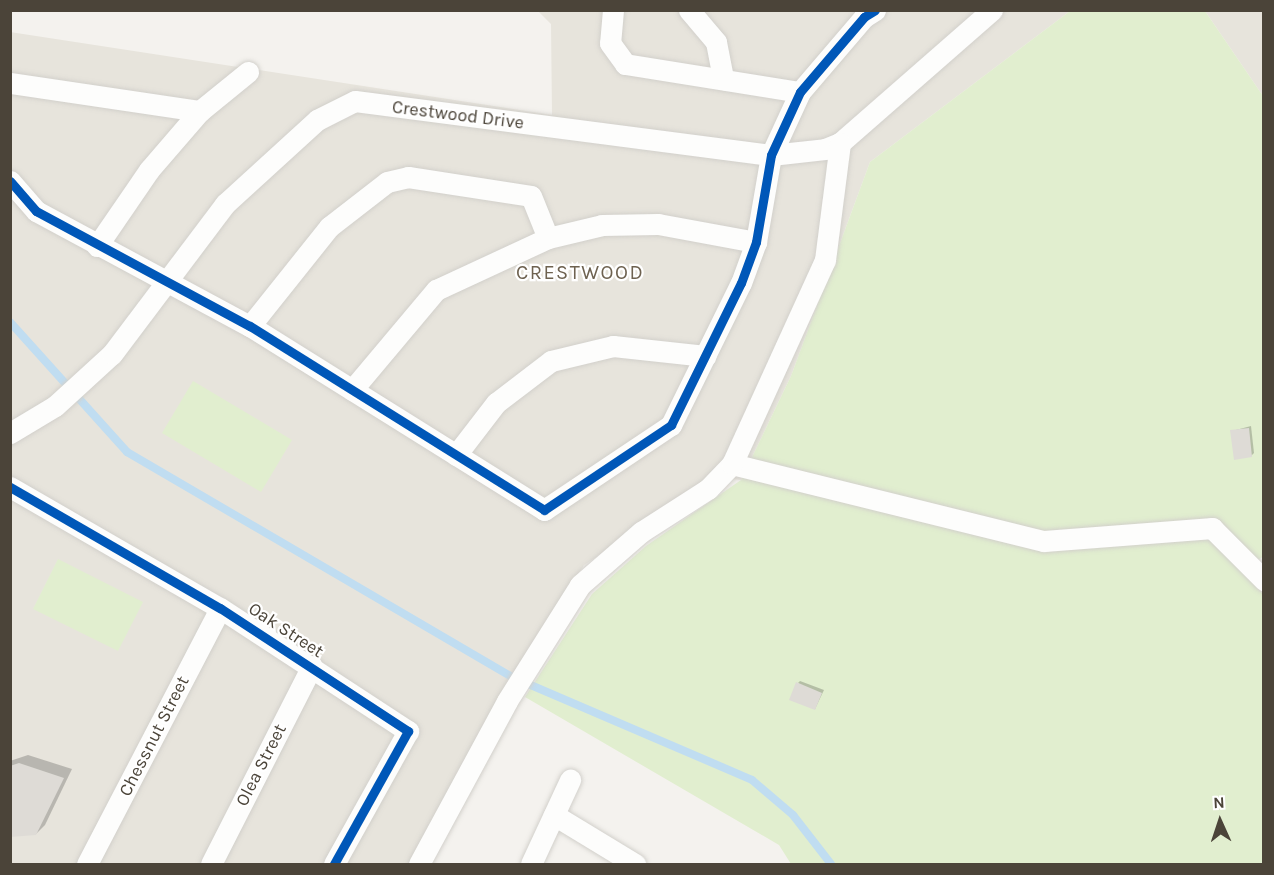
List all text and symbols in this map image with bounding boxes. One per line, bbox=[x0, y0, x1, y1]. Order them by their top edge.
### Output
street label: Crestwood Drive bbox=[391, 96, 525, 134]
district label: CRESTWOOD bbox=[516, 260, 644, 284]
street label: Oak Street bbox=[244, 598, 328, 662]
street label: Chessnut Street bbox=[114, 672, 194, 800]
street label: Olea Street bbox=[231, 720, 291, 810]
north arrow bbox=[1190, 791, 1250, 851]
text: N bbox=[1213, 793, 1225, 812]

